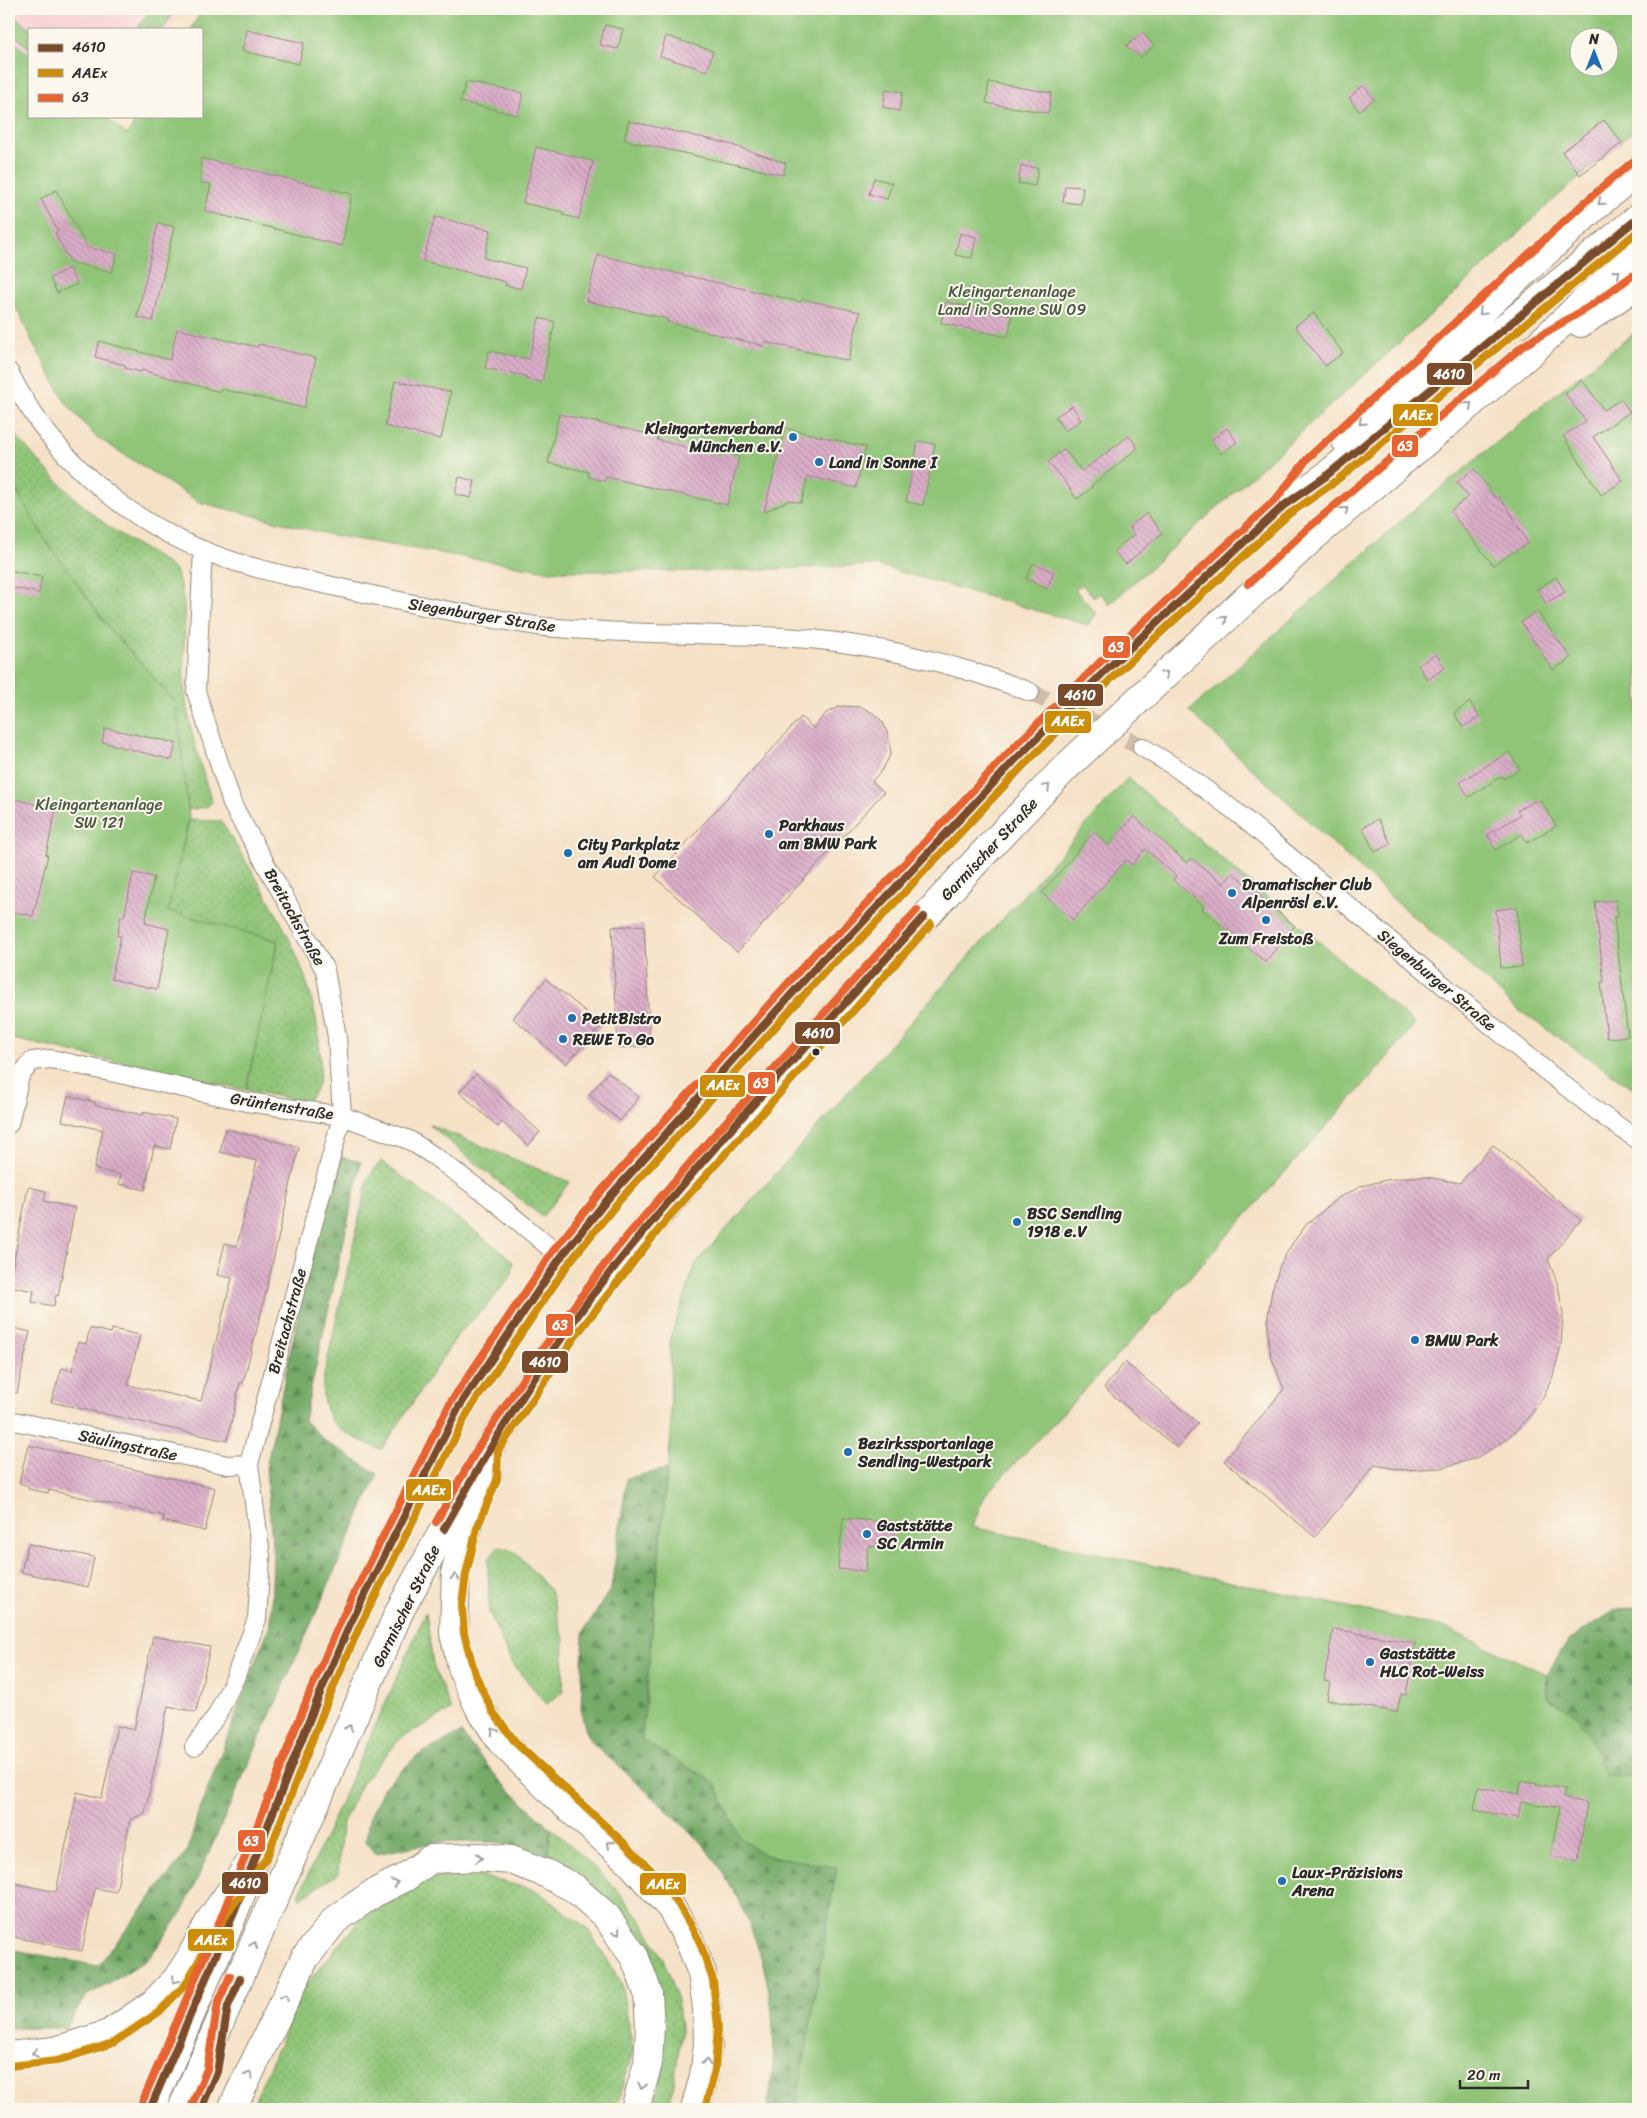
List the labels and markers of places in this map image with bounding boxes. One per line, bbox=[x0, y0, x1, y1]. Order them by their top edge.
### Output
place label: Kleingartenverband München e.V. bbox=[644, 414, 785, 461]
marker: Kleingartenverband München e.V. bbox=[787, 431, 799, 443]
place label: Land in Sonne I bbox=[829, 448, 939, 477]
marker: Land in Sonne I bbox=[813, 456, 825, 468]
place label: Parkhaus am BMW Park bbox=[778, 811, 878, 858]
marker: Parkhaus am BMW Park bbox=[763, 828, 775, 840]
place label: City Parkplatz am Audi Dome bbox=[577, 830, 681, 877]
marker: City Parkplatz am Audi Dome bbox=[562, 847, 574, 859]
place label: Dramatischer Club Alpenrösl e.V. bbox=[1241, 870, 1372, 917]
marker: Dramatischer Club Alpenrösl e.V. bbox=[1226, 887, 1238, 899]
marker: Zum Freistoß bbox=[1260, 914, 1272, 926]
place label: Zum Freistoß bbox=[1218, 924, 1313, 953]
place label: PetitBistro bbox=[582, 1004, 662, 1033]
marker: PetitBistro bbox=[566, 1012, 578, 1024]
place label: REWE To Go bbox=[572, 1025, 655, 1054]
marker: REWE To Go bbox=[557, 1033, 569, 1045]
unlabelled marker bbox=[811, 1047, 821, 1057]
place label: BSC Sendling 1918 e.V bbox=[1027, 1199, 1123, 1246]
marker: BSC Sendling 1918 e.V bbox=[1011, 1216, 1023, 1228]
place label: BMW Park bbox=[1425, 1326, 1499, 1355]
marker: BMW Park bbox=[1409, 1334, 1421, 1346]
place label: Bezirkssportanlage Sendling-Westpark bbox=[857, 1429, 993, 1476]
marker: Bezirkssportanlage Sendling-Westpark bbox=[842, 1446, 854, 1458]
place label: Gaststätte SC Armin bbox=[876, 1511, 953, 1558]
marker: Gaststätte SC Armin bbox=[861, 1528, 873, 1540]
place label: Gaststätte HLC Rot-Weiss bbox=[1379, 1639, 1484, 1686]
marker: Gaststätte HLC Rot-Weiss bbox=[1364, 1656, 1376, 1668]
place label: Laux-Präzisions Arena bbox=[1291, 1858, 1403, 1905]
marker: Laux-Präzisions Arena bbox=[1276, 1875, 1288, 1887]

